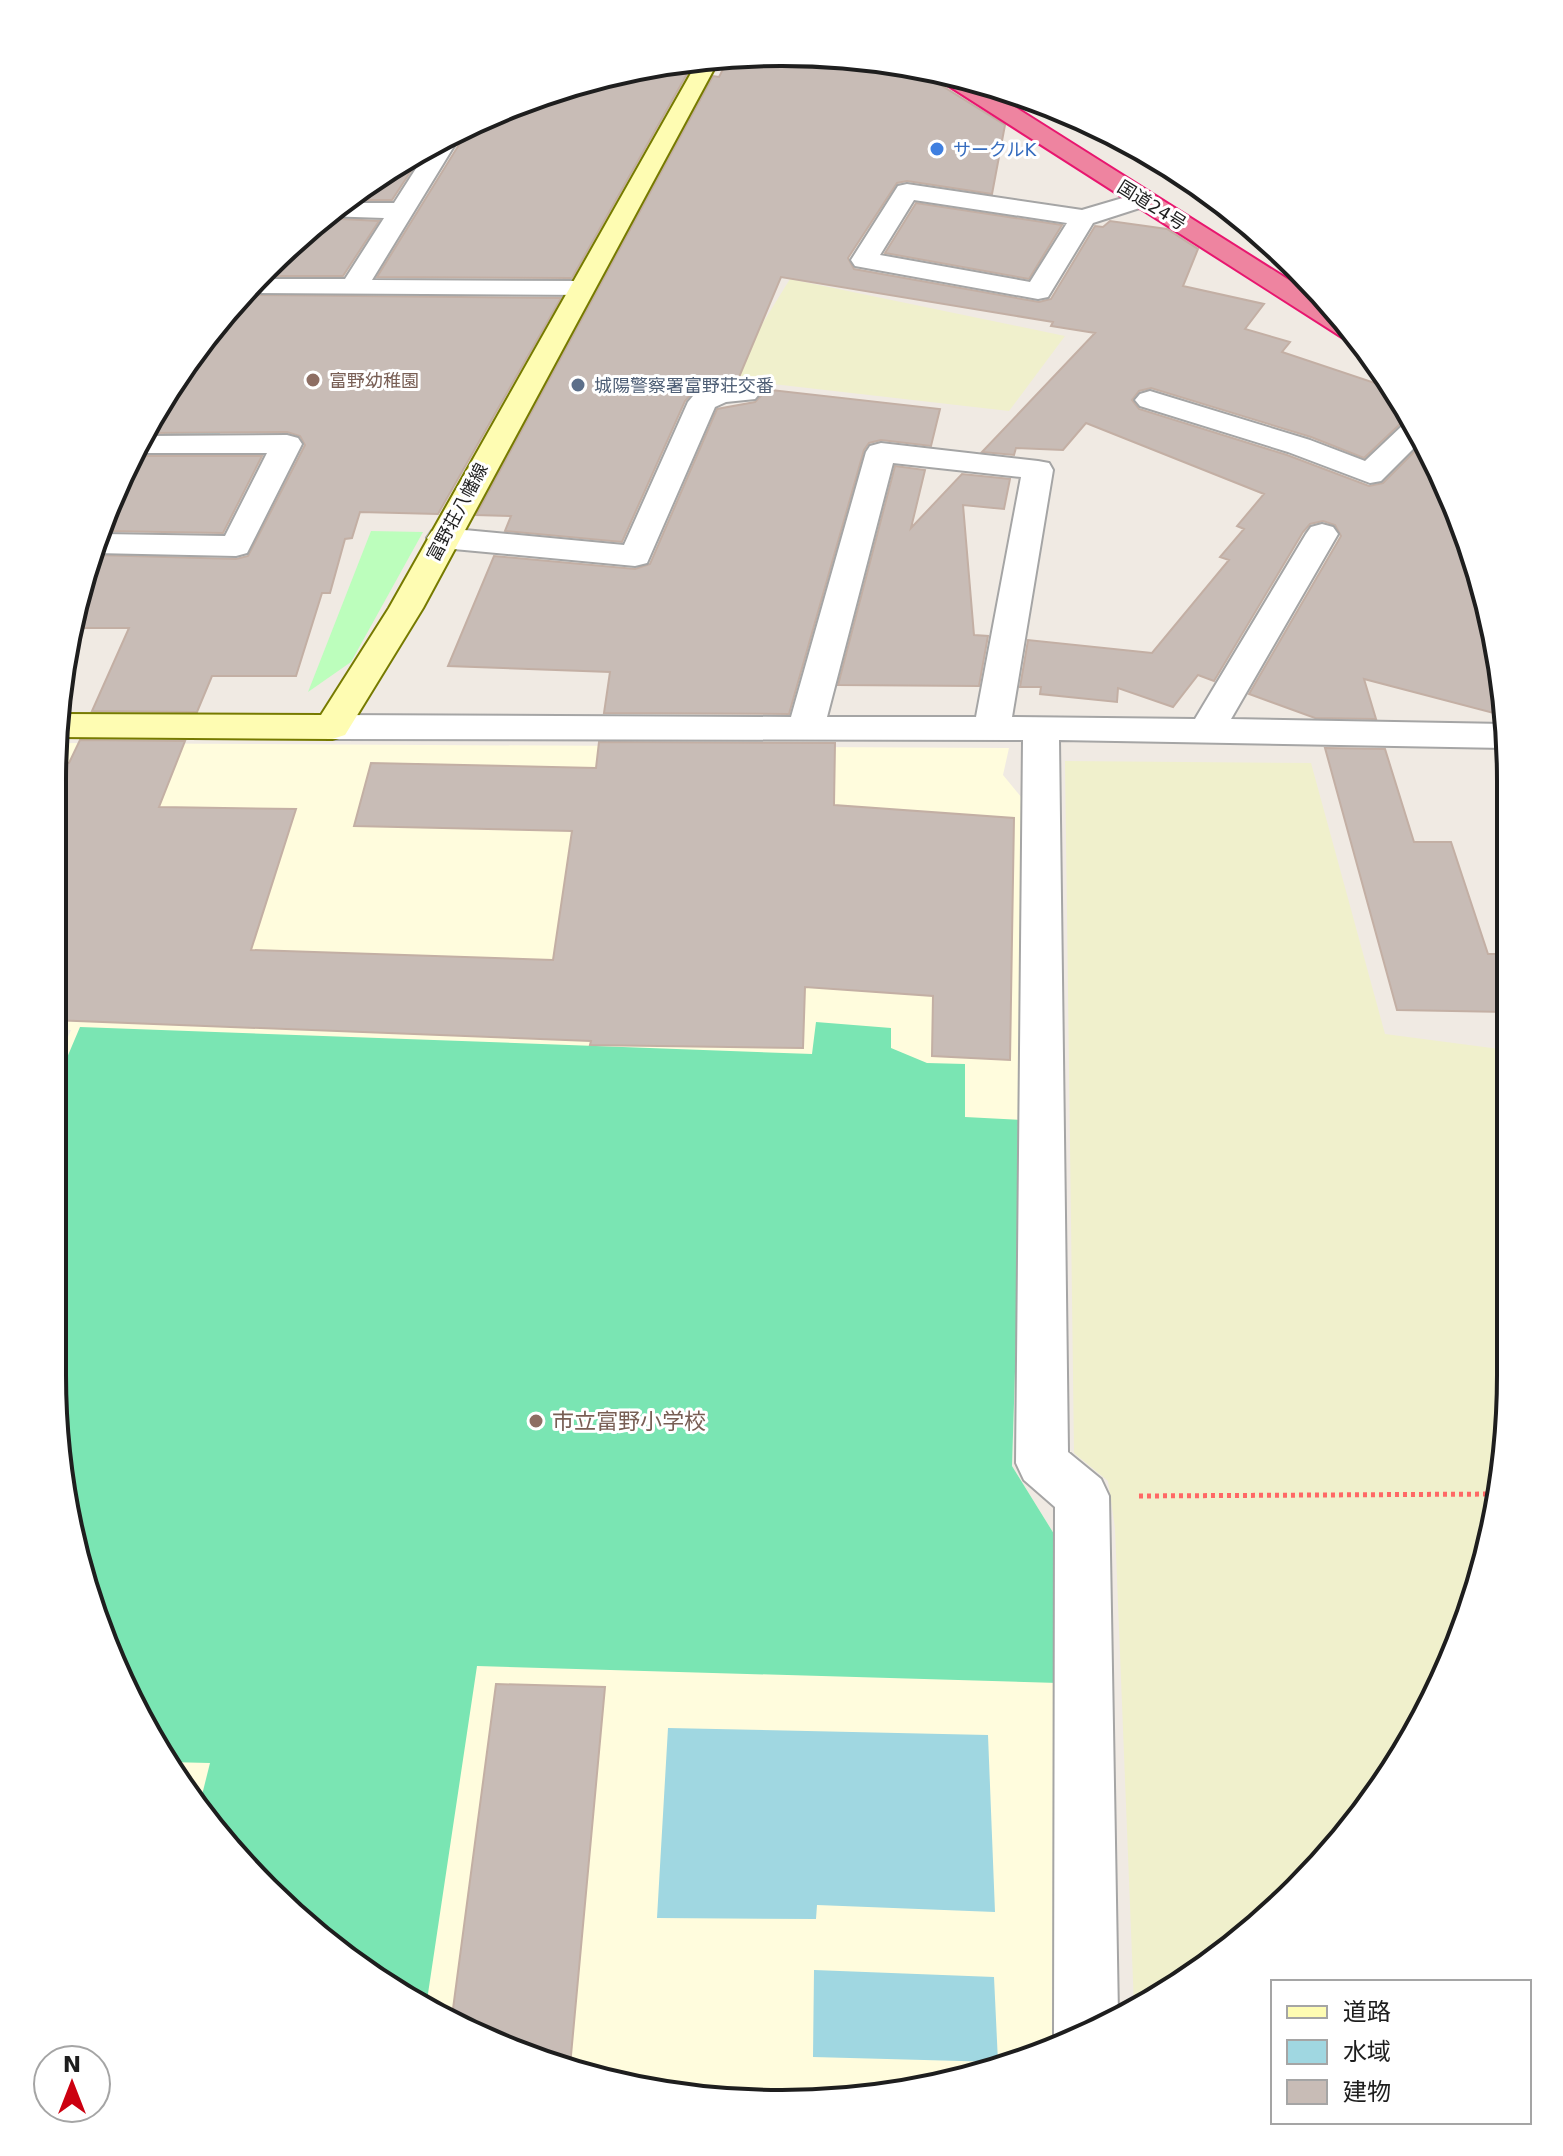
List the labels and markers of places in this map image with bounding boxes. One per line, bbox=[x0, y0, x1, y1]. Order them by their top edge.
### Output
place label: サークルK bbox=[953, 139, 1037, 160]
marker: サークルK bbox=[928, 140, 946, 158]
place label: 富野幼稚園 bbox=[329, 370, 419, 391]
marker: 富野幼稚園 bbox=[304, 371, 322, 389]
place label: 城陽警察署富野荘交番 bbox=[594, 375, 774, 396]
marker: 城陽警察署富野荘交番 bbox=[569, 376, 587, 394]
place label: 市立富野小学校 bbox=[552, 1409, 706, 1434]
marker: 市立富野小学校 bbox=[527, 1412, 545, 1430]

